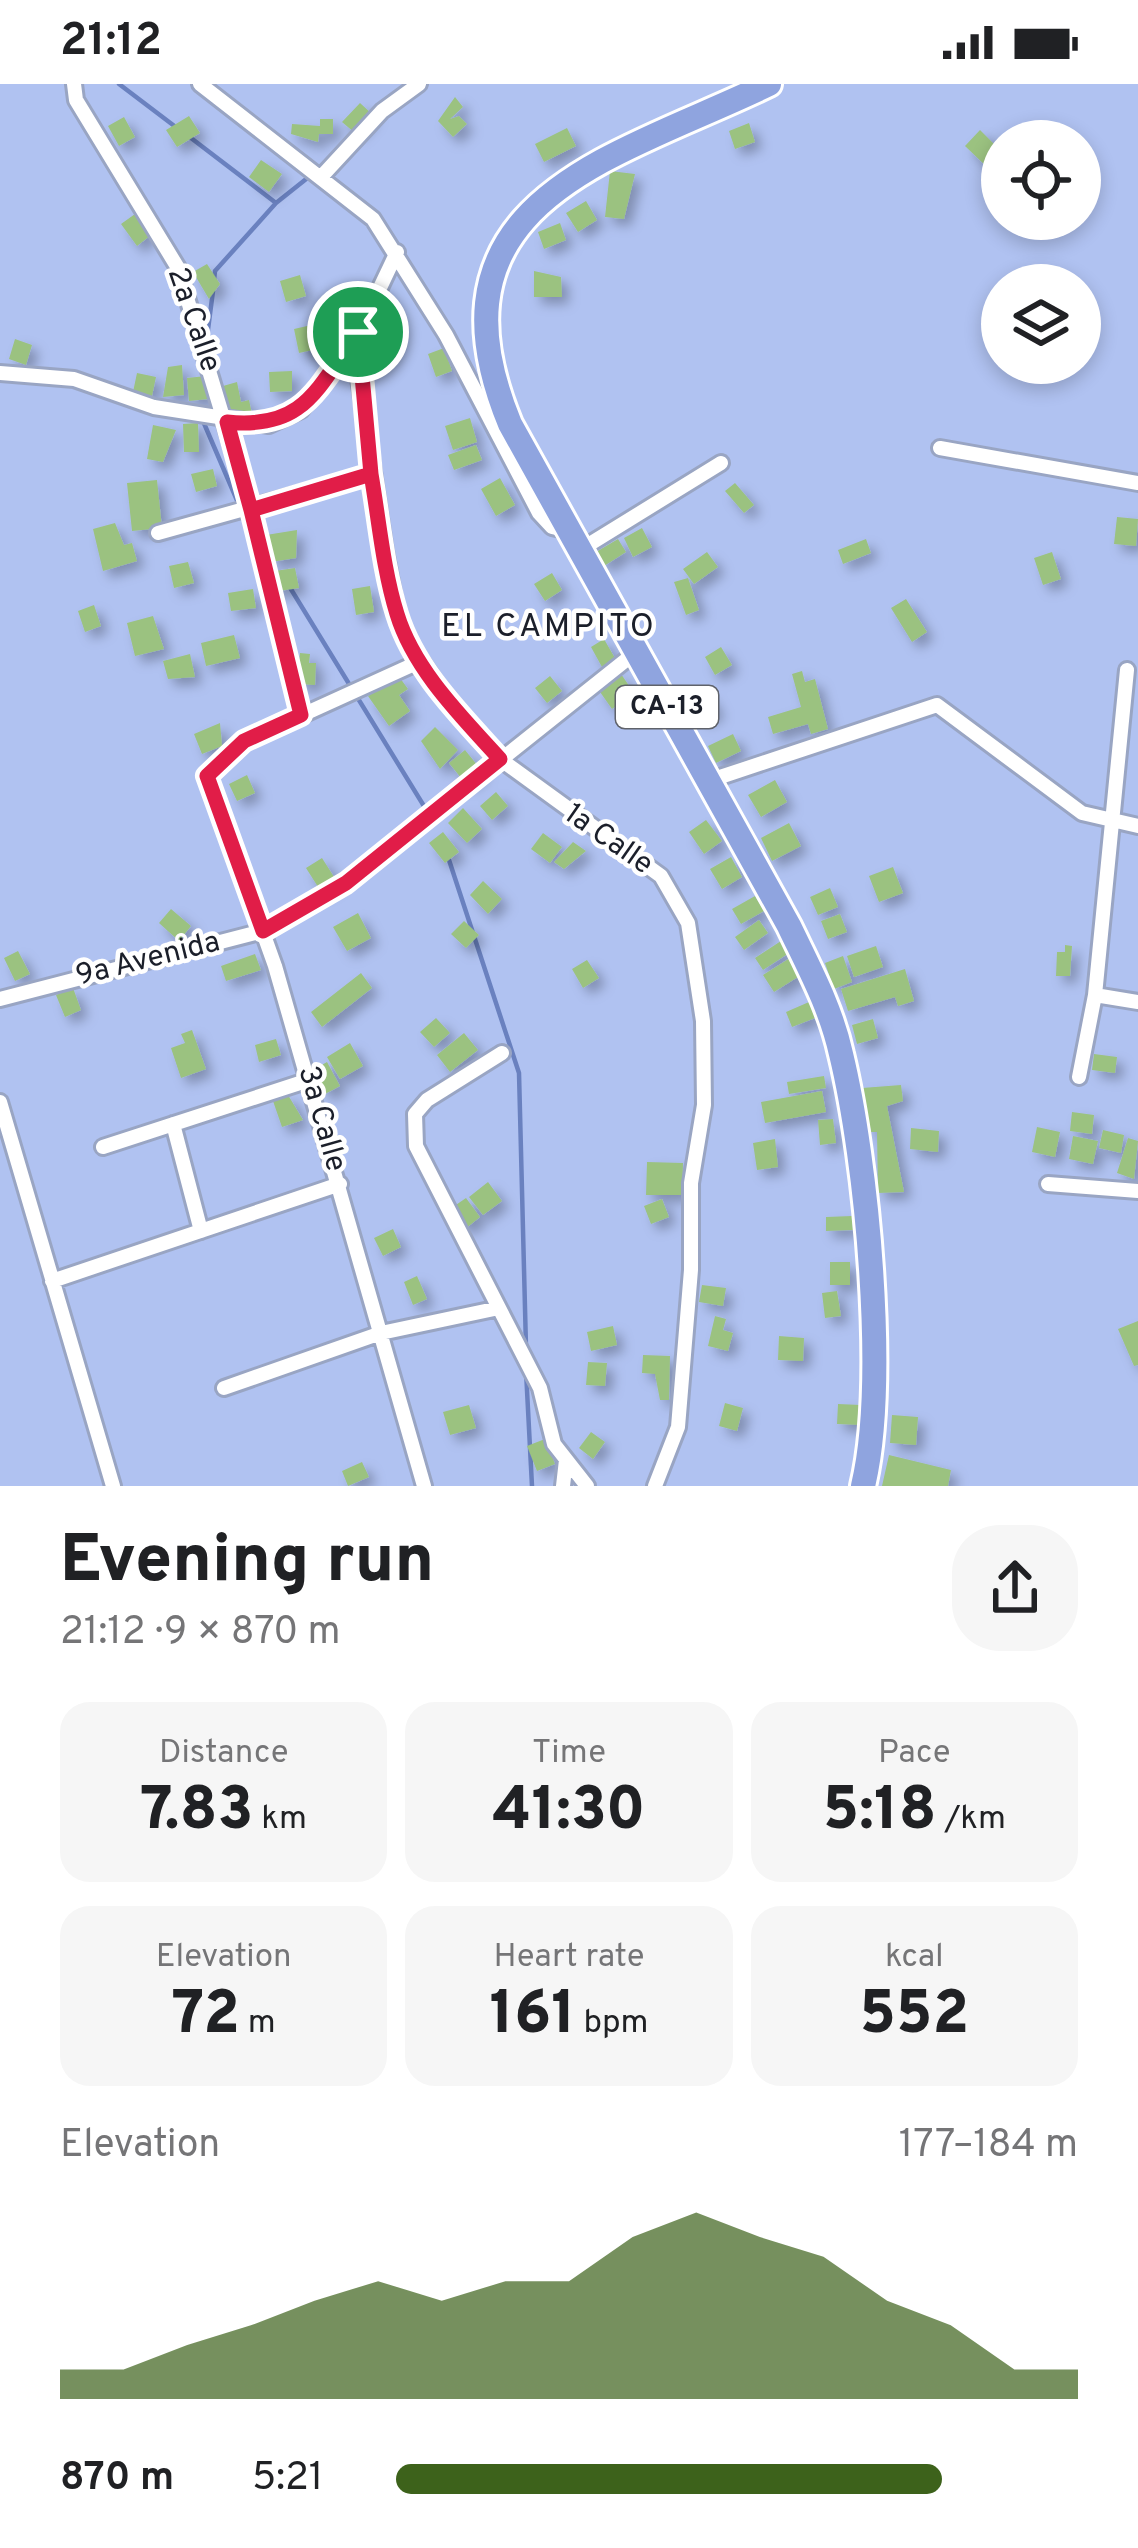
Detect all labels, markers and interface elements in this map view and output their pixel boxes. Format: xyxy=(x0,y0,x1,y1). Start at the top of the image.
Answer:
text: 21:12 xyxy=(60,14,162,71)
map controls xyxy=(981,120,1101,384)
button: locate xyxy=(981,120,1101,240)
street label: 2a Calle xyxy=(158,263,228,377)
button: layers xyxy=(981,264,1101,384)
pin xyxy=(307,281,409,383)
icon: arrive xyxy=(325,299,391,365)
district label: EL CAMPITO xyxy=(441,607,657,649)
road number: CA-13 xyxy=(616,686,718,728)
street label: 1a Calle xyxy=(556,796,660,884)
street label: 9a Avenida xyxy=(72,924,224,996)
street label: 3a Calle xyxy=(288,1062,354,1176)
text: Evening run xyxy=(60,1522,434,1605)
button: share xyxy=(952,1525,1078,1651)
text: 21:12 · 9 × 870 m xyxy=(60,1609,341,1658)
text: Distance xyxy=(159,1733,288,1775)
text: Time xyxy=(532,1733,606,1775)
text: Pace xyxy=(878,1733,951,1775)
text: 7.83 xyxy=(140,1775,254,1851)
text: 41:30 xyxy=(492,1775,646,1851)
text: 5:18 xyxy=(823,1775,937,1851)
text: km xyxy=(254,1799,307,1841)
text: /km xyxy=(937,1799,1006,1841)
text: Elevation xyxy=(156,1937,291,1979)
text: Heart rate xyxy=(493,1937,645,1979)
text: kcal xyxy=(885,1937,944,1979)
text: 72 xyxy=(172,1979,240,2055)
text: 161 xyxy=(490,1979,576,2055)
text: 552 xyxy=(859,1979,969,2055)
text: m xyxy=(240,2003,276,2045)
text: bpm xyxy=(576,2003,648,2045)
text: Elevation xyxy=(60,2122,220,2171)
text: 177–184 m xyxy=(899,2122,1078,2171)
text: 870 m xyxy=(60,2455,174,2504)
text: 5:21 xyxy=(252,2455,323,2504)

